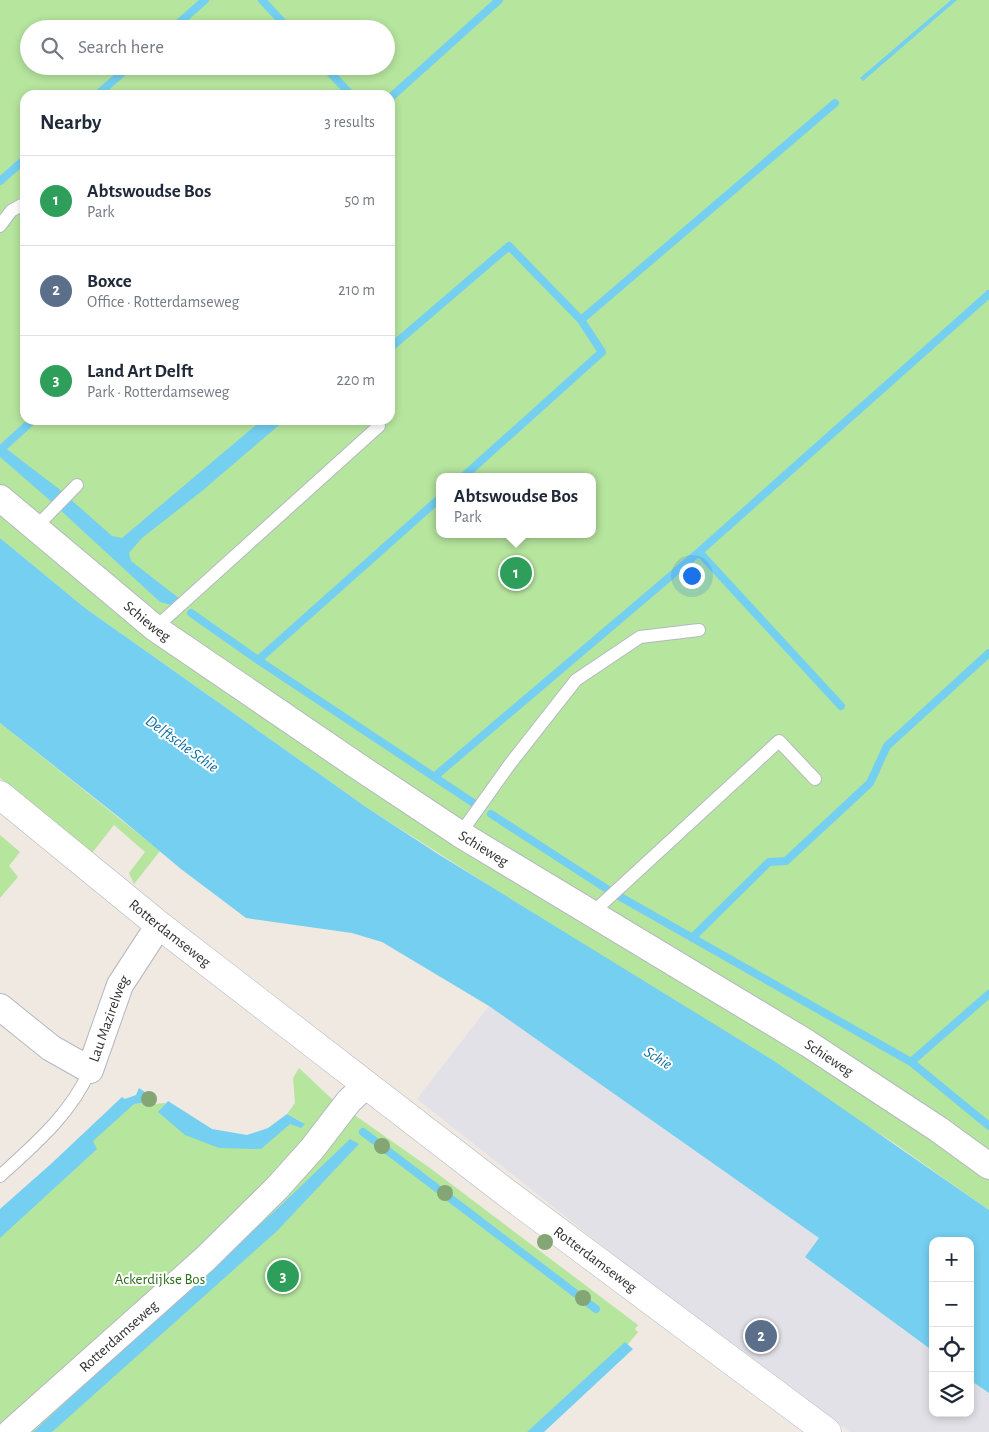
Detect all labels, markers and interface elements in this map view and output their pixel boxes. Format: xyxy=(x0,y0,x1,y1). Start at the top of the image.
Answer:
search box xyxy=(20,20,395,75)
icon: search xyxy=(38,34,66,62)
text: Search here xyxy=(78,38,164,57)
text: Nearby xyxy=(40,112,101,133)
text: 3 results xyxy=(324,114,375,130)
text: Abtswoudse Bos xyxy=(87,182,211,201)
text: 1 xyxy=(53,192,59,208)
text: 50 m xyxy=(344,192,375,208)
text: Park xyxy=(87,204,115,220)
text: Boxce xyxy=(87,272,132,291)
text: 2 xyxy=(52,282,60,298)
text: 210 m xyxy=(338,282,375,298)
text: Office · Rotterdamseweg xyxy=(87,294,239,310)
text: Land Art Delft xyxy=(87,362,193,381)
text: 3 xyxy=(53,372,59,388)
text: 220 m xyxy=(337,372,375,388)
text: Park · Rotterdamseweg xyxy=(87,384,229,400)
popup xyxy=(436,473,596,538)
text: Abtswoudse Bos xyxy=(454,487,578,506)
text: Park xyxy=(454,509,481,525)
pin: 1 xyxy=(500,554,532,592)
your location xyxy=(679,563,705,589)
street label: Schieweg xyxy=(121,598,174,644)
water label: Delftsche Schie xyxy=(143,712,221,776)
street label: Schieweg xyxy=(456,828,512,869)
street label: Rotterdamseweg xyxy=(126,896,214,970)
street label: Lau Mazirelweg xyxy=(86,972,132,1064)
street label: Schieweg xyxy=(802,1036,857,1079)
water label: Schie xyxy=(641,1043,675,1073)
street label: Rotterdamseweg xyxy=(551,1223,640,1295)
map controls xyxy=(929,1237,974,1417)
button: + xyxy=(929,1237,974,1282)
pin: 3 xyxy=(267,1257,299,1295)
park label: Ackerdijkse Bos xyxy=(115,1272,205,1287)
button: − xyxy=(929,1282,974,1327)
street label: Rotterdamseweg xyxy=(76,1297,161,1375)
pin: 2 xyxy=(745,1317,777,1355)
button: locate xyxy=(929,1327,974,1372)
button: layers xyxy=(929,1372,974,1417)

